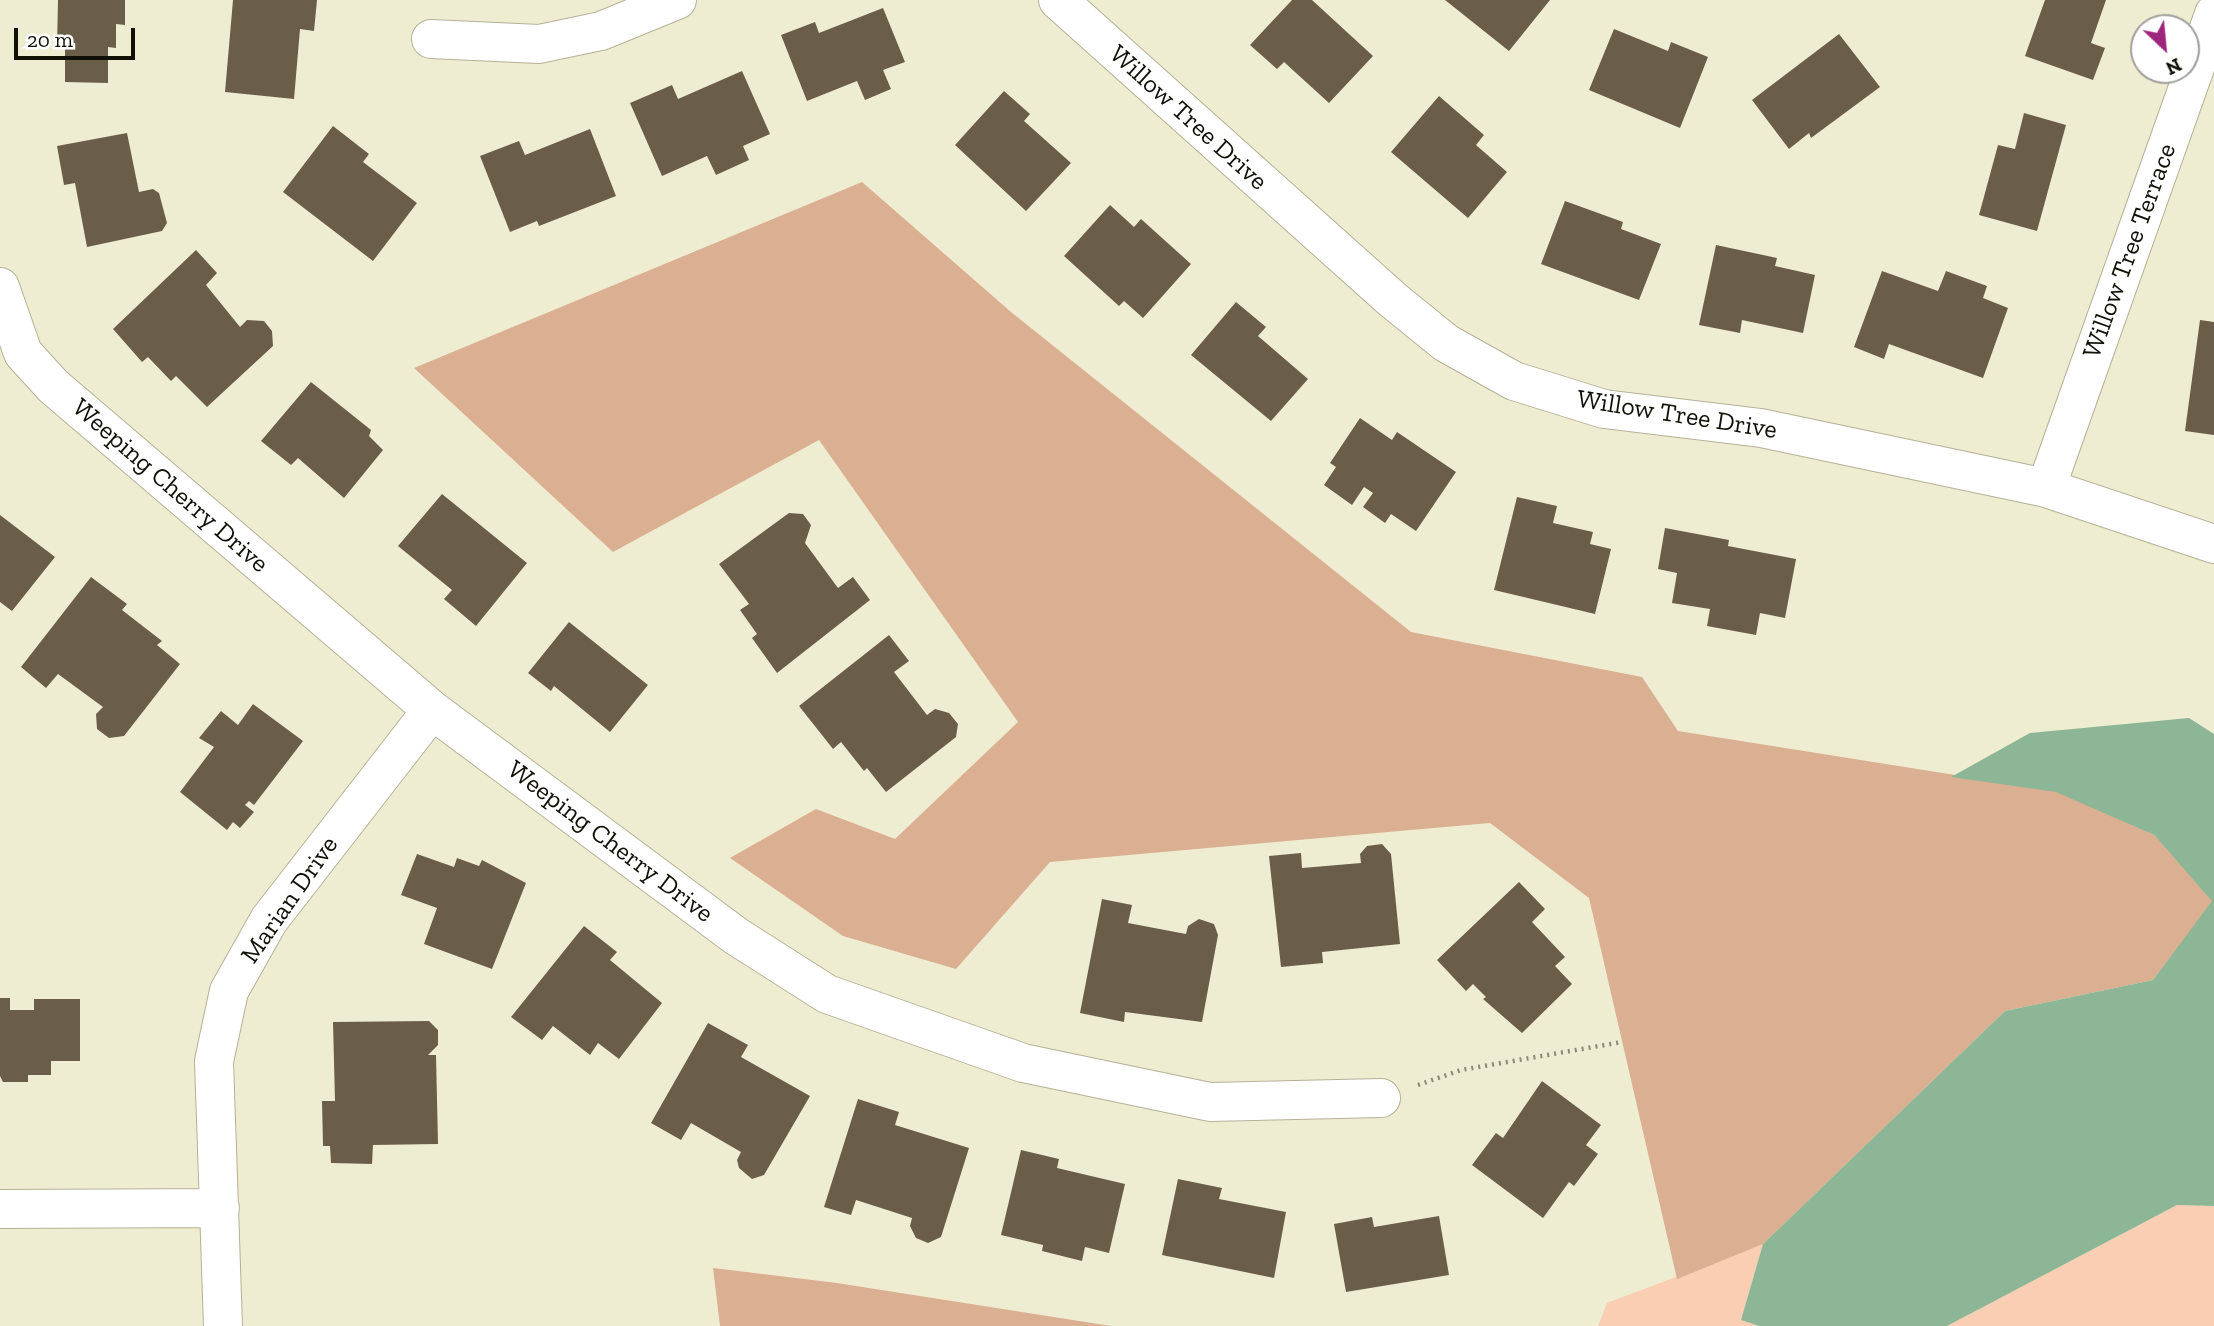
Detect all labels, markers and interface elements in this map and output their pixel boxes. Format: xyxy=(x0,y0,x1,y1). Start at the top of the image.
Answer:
scale bar xyxy=(18,14,138,58)
north arrow xyxy=(2130,14,2200,84)
text: 20 m xyxy=(27,27,73,52)
street label: Willow Tree Drive xyxy=(1102,39,1274,197)
text: N xyxy=(2162,53,2185,80)
street label: Willow Tree Terrace xyxy=(2077,139,2183,363)
street label: Willow Tree Drive xyxy=(1575,384,1779,446)
street label: Weeping Cherry Drive xyxy=(65,392,275,580)
street label: Weeping Cherry Drive xyxy=(501,754,719,930)
street label: Marian Drive xyxy=(235,830,345,970)

